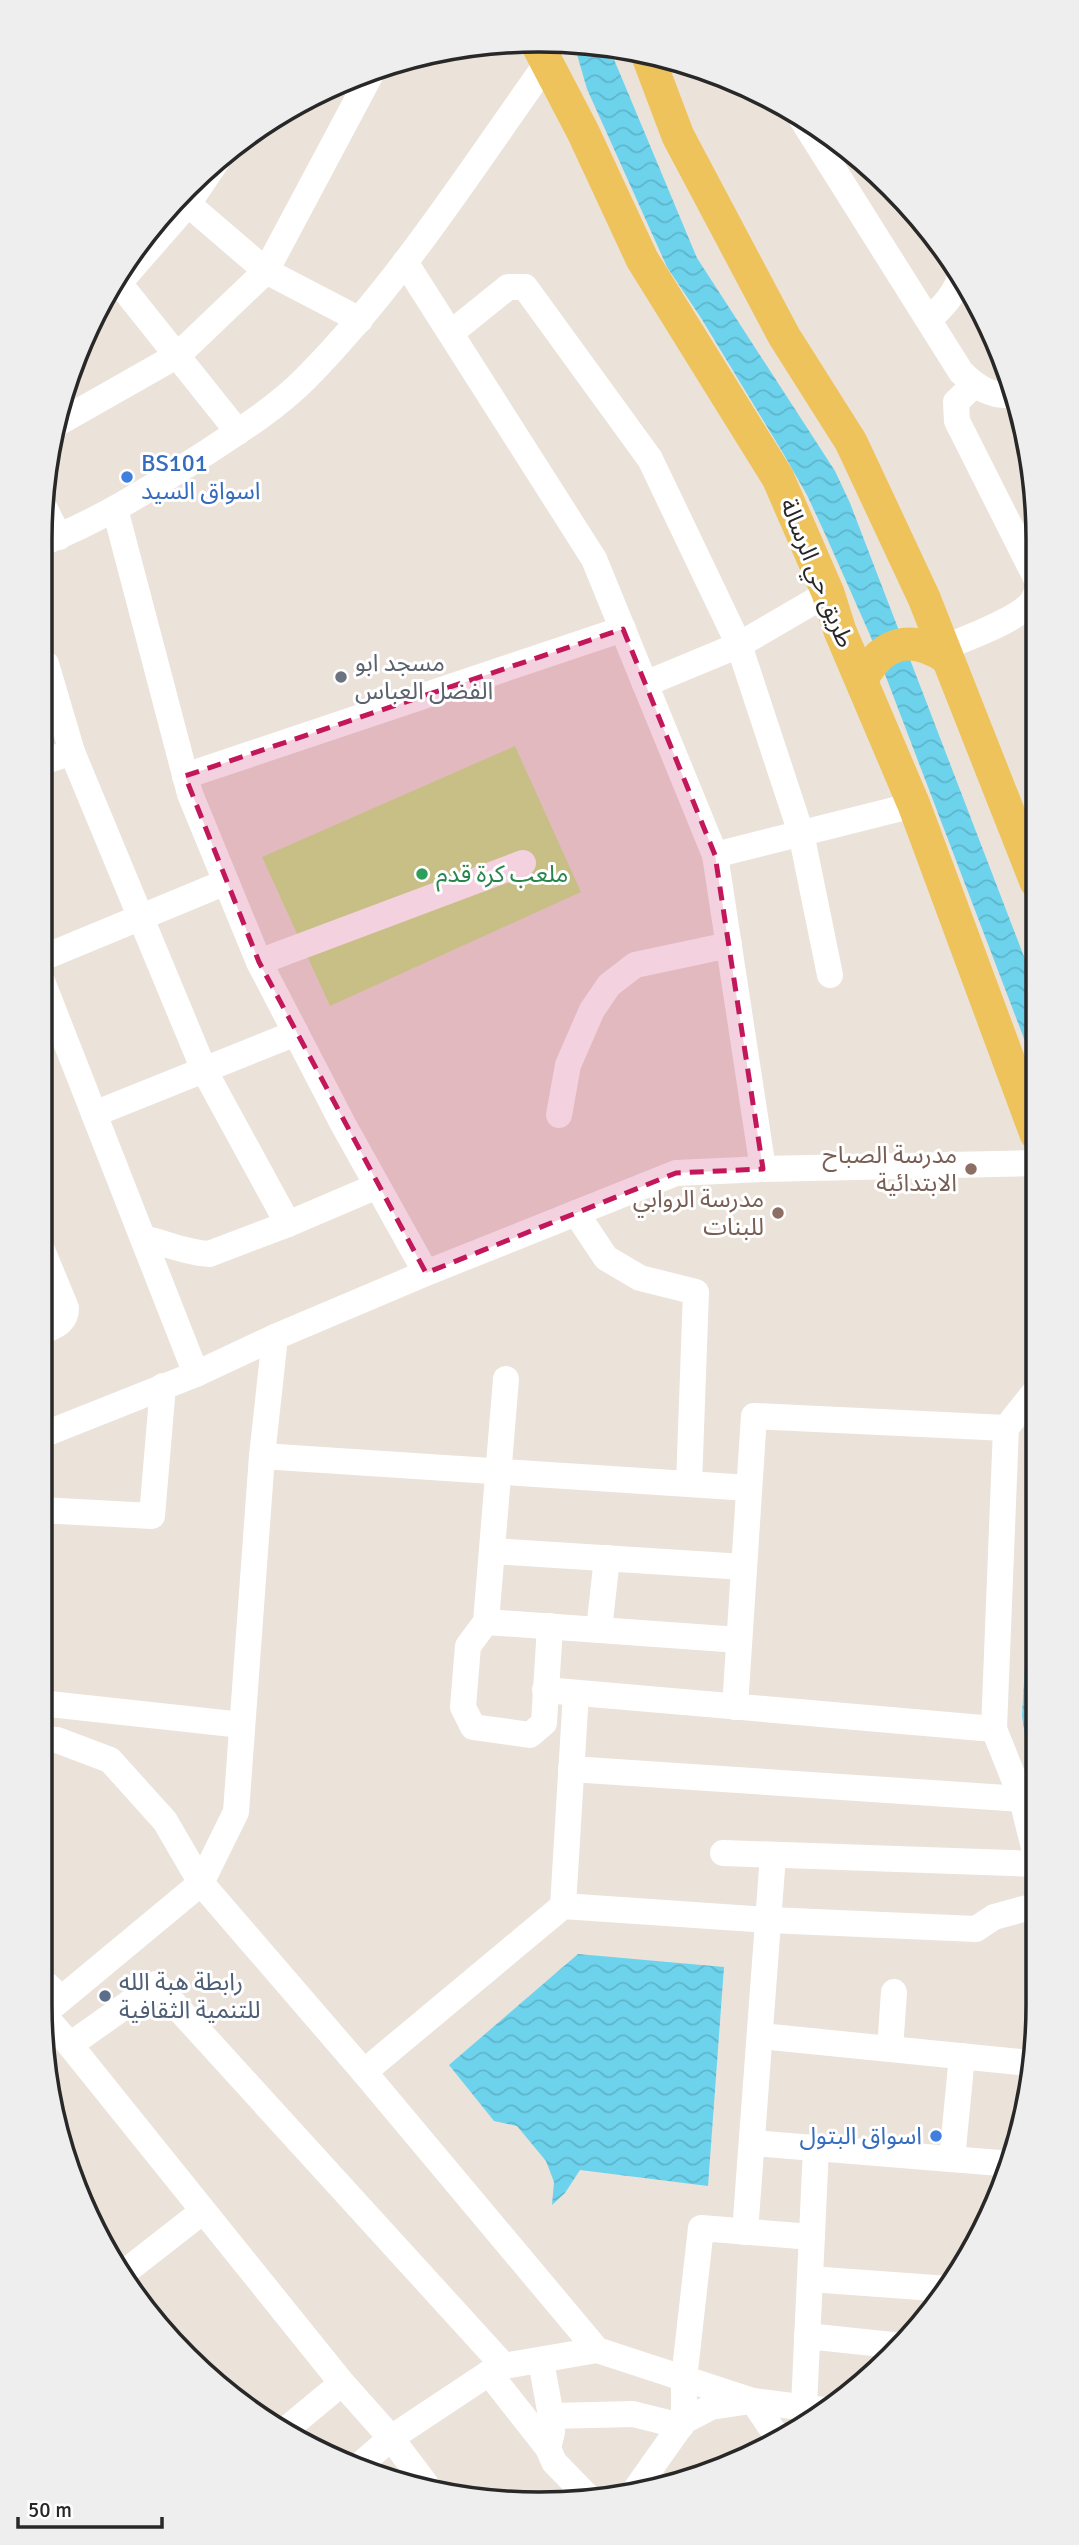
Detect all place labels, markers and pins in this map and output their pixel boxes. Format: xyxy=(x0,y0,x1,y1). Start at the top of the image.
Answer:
place label: BS101 اسواق السيد xyxy=(141,448,261,506)
marker: BS101 اسواق السيد xyxy=(119,469,135,485)
place label: مسجد ابو الفضل العباس xyxy=(355,648,493,706)
marker: مسجد ابو الفضل العباس xyxy=(333,669,349,685)
place label: ملعب كرة قدم xyxy=(436,859,568,892)
marker: ملعب كرة قدم xyxy=(414,866,430,882)
place label: مدرسة الصباح الابتدائية xyxy=(823,1140,957,1198)
marker: مدرسة الصباح الابتدائية xyxy=(963,1161,979,1177)
place label: مدرسة الروابي للبنات xyxy=(633,1184,764,1242)
marker: مدرسة الروابي للبنات xyxy=(770,1205,786,1221)
place label: رابطة هبة الله للتنمية الثقافية xyxy=(119,1967,261,2025)
marker: رابطة هبة الله للتنمية الثقافية xyxy=(97,1988,113,2004)
place label: اسواق البتول xyxy=(799,2121,922,2151)
marker: اسواق البتول xyxy=(928,2128,944,2144)

